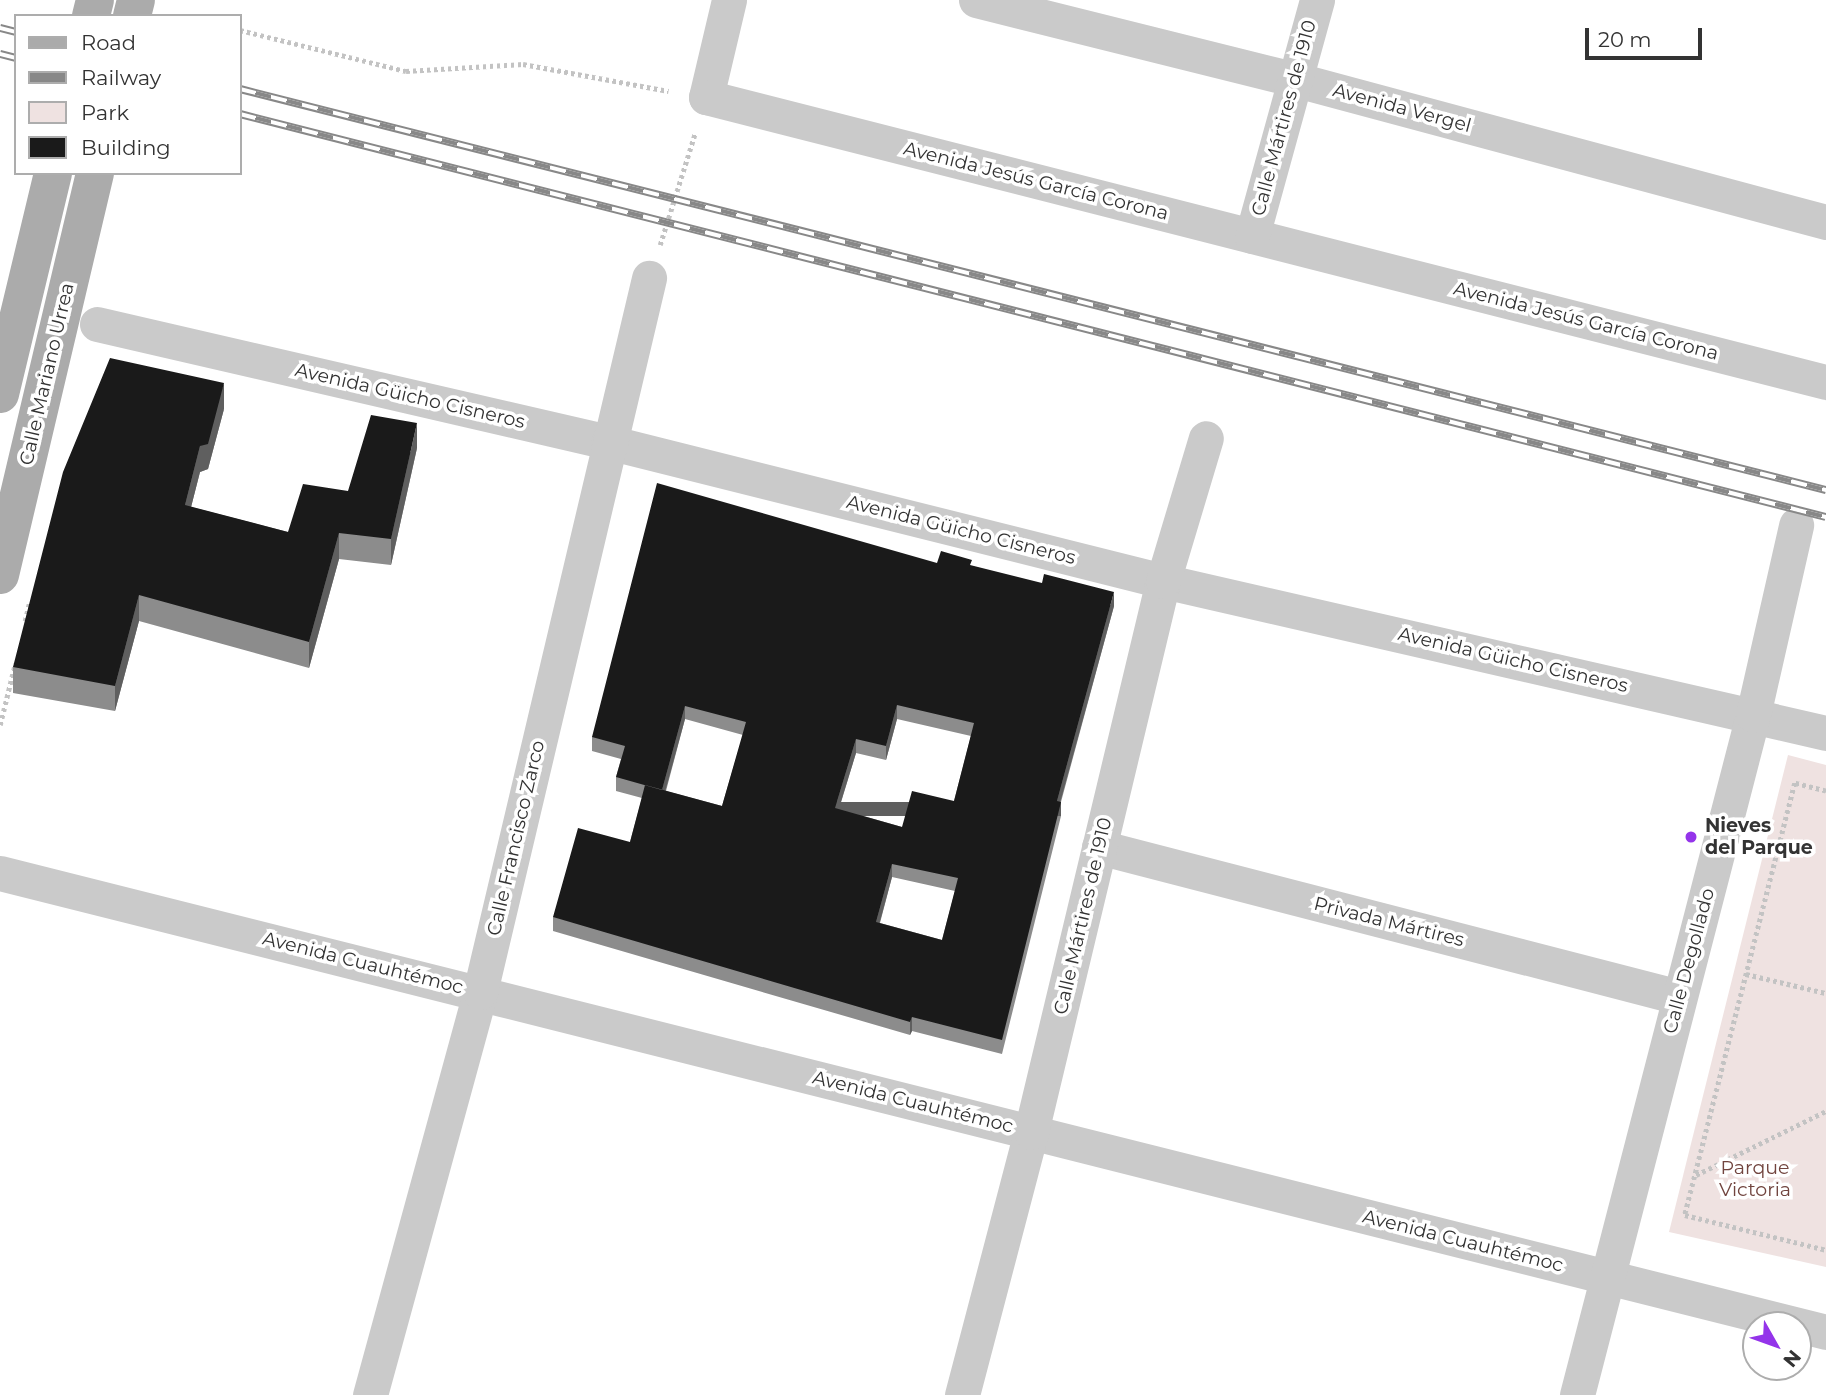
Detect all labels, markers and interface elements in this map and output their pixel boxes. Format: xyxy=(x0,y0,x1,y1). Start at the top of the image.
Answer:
legend xyxy=(14,14,242,175)
scale bar xyxy=(1588,14,1705,58)
street label: Calle Mártires de 1910 xyxy=(1247,18,1321,218)
text: 20 m xyxy=(1598,27,1652,52)
text: Road xyxy=(81,30,136,55)
text: Railway xyxy=(81,65,161,90)
street label: Avenida Vergel xyxy=(1330,79,1474,137)
text: Park xyxy=(81,100,129,125)
text: Building xyxy=(81,135,171,160)
street label: Avenida Jesús García Corona xyxy=(901,137,1171,225)
street label: Avenida Jesús García Corona xyxy=(1451,277,1721,365)
street label: Calle Mariano Urrea xyxy=(15,281,79,467)
street label: Avenida Güicho Cisneros xyxy=(293,358,527,434)
street label: Avenida Güicho Cisneros xyxy=(844,490,1078,570)
street label: Avenida Güicho Cisneros xyxy=(1396,622,1630,698)
street label: Calle Francisco Zarco xyxy=(482,738,550,938)
street label: Calle Mártires de 1910 xyxy=(1049,815,1117,1017)
place label: Nieves del Parque xyxy=(1705,815,1813,859)
marker: Nieves del Parque xyxy=(1683,829,1699,845)
street label: Calle Degollado xyxy=(1659,886,1719,1036)
street label: Privada Mártires xyxy=(1311,892,1467,952)
street label: Avenida Cuauhtémoc xyxy=(260,927,466,999)
street label: Avenida Cuauhtémoc xyxy=(810,1066,1016,1138)
park label: Parque Victoria xyxy=(1719,1157,1791,1201)
street label: Avenida Cuauhtémoc xyxy=(1360,1205,1566,1277)
north arrow xyxy=(1742,1311,1812,1381)
text: N xyxy=(1778,1345,1806,1372)

